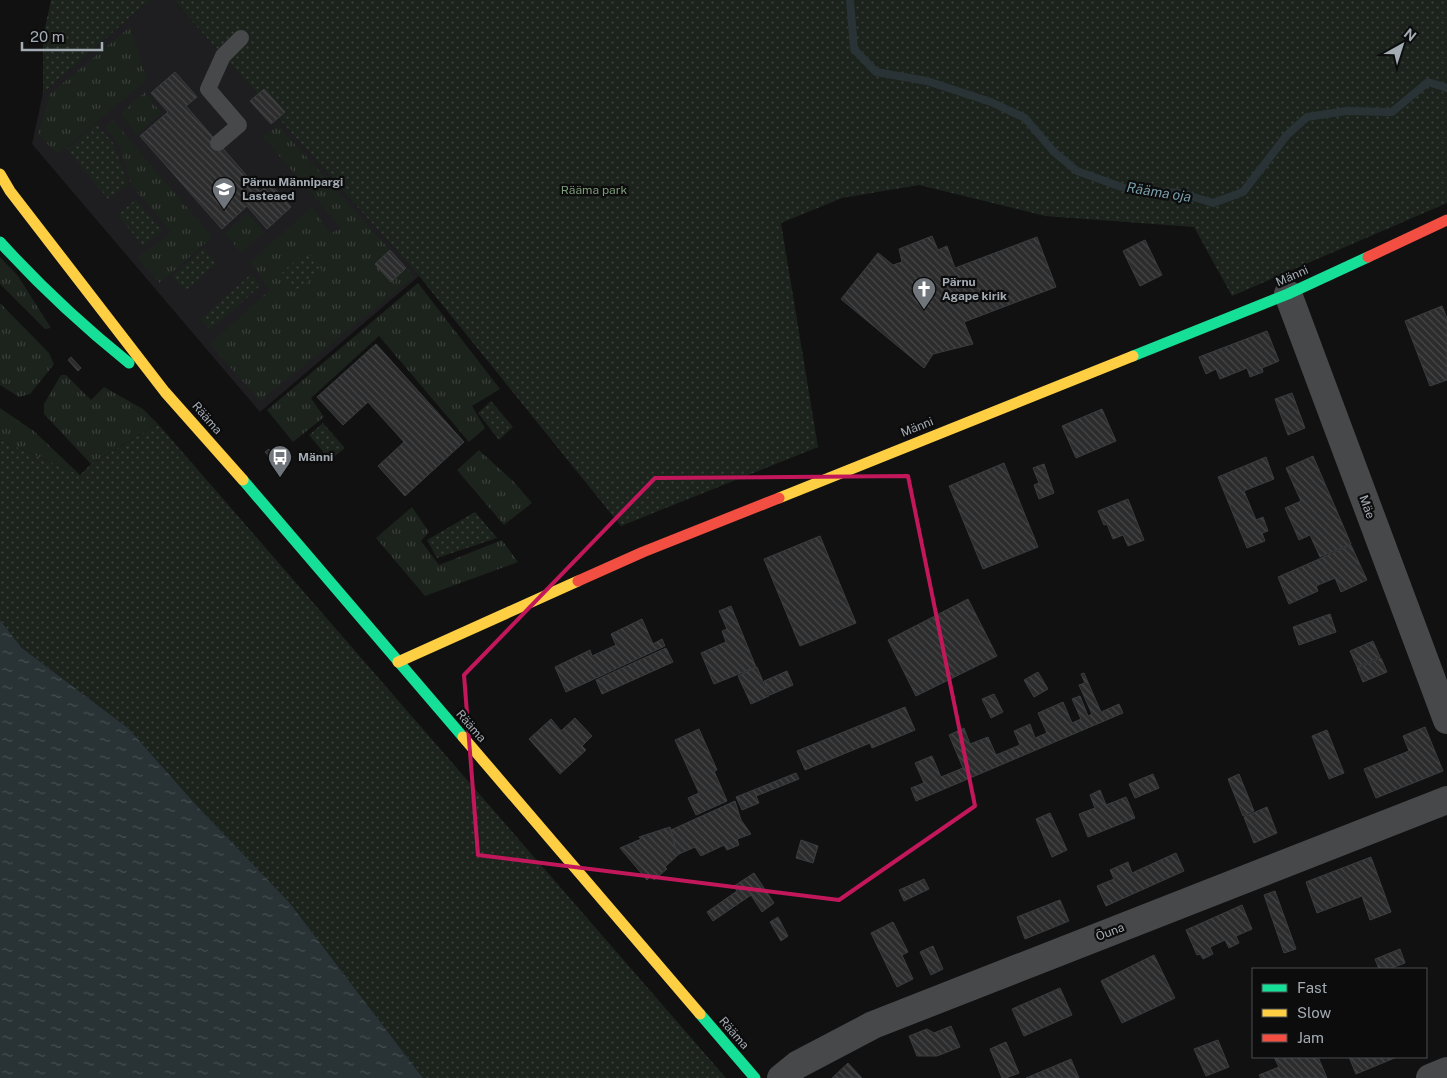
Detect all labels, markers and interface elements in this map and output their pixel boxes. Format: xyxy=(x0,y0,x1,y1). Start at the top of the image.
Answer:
scale bar xyxy=(22,20,102,52)
north arrow xyxy=(1377,20,1427,70)
text: N xyxy=(1401,25,1419,45)
text: 20 m xyxy=(30,28,65,45)
place label: Pärnu Männipargi Lasteaed xyxy=(242,175,343,203)
school or university icon: Pärnu Männipargi Lasteaed xyxy=(211,176,237,210)
water label: Rääma oja xyxy=(1126,179,1192,205)
park label: Rääma park xyxy=(561,183,627,197)
street label: Männi xyxy=(1274,263,1310,289)
place label: Pärnu Agape kirik xyxy=(942,275,1007,303)
church icon: Pärnu Agape kirik xyxy=(911,276,937,310)
street label: Rääma xyxy=(189,399,225,437)
street label: Männi xyxy=(899,414,935,440)
bus stop icon: Männi xyxy=(267,444,293,478)
place label: Männi xyxy=(298,450,333,464)
street label: Mäe xyxy=(1356,493,1378,521)
street label: Rääma xyxy=(453,707,489,745)
street label: Õuna xyxy=(1094,920,1126,944)
legend xyxy=(1252,968,1427,1058)
text: Fast xyxy=(1297,979,1327,996)
text: Slow xyxy=(1297,1004,1332,1021)
street label: Rääma xyxy=(716,1014,752,1052)
text: Jam xyxy=(1297,1029,1324,1046)

